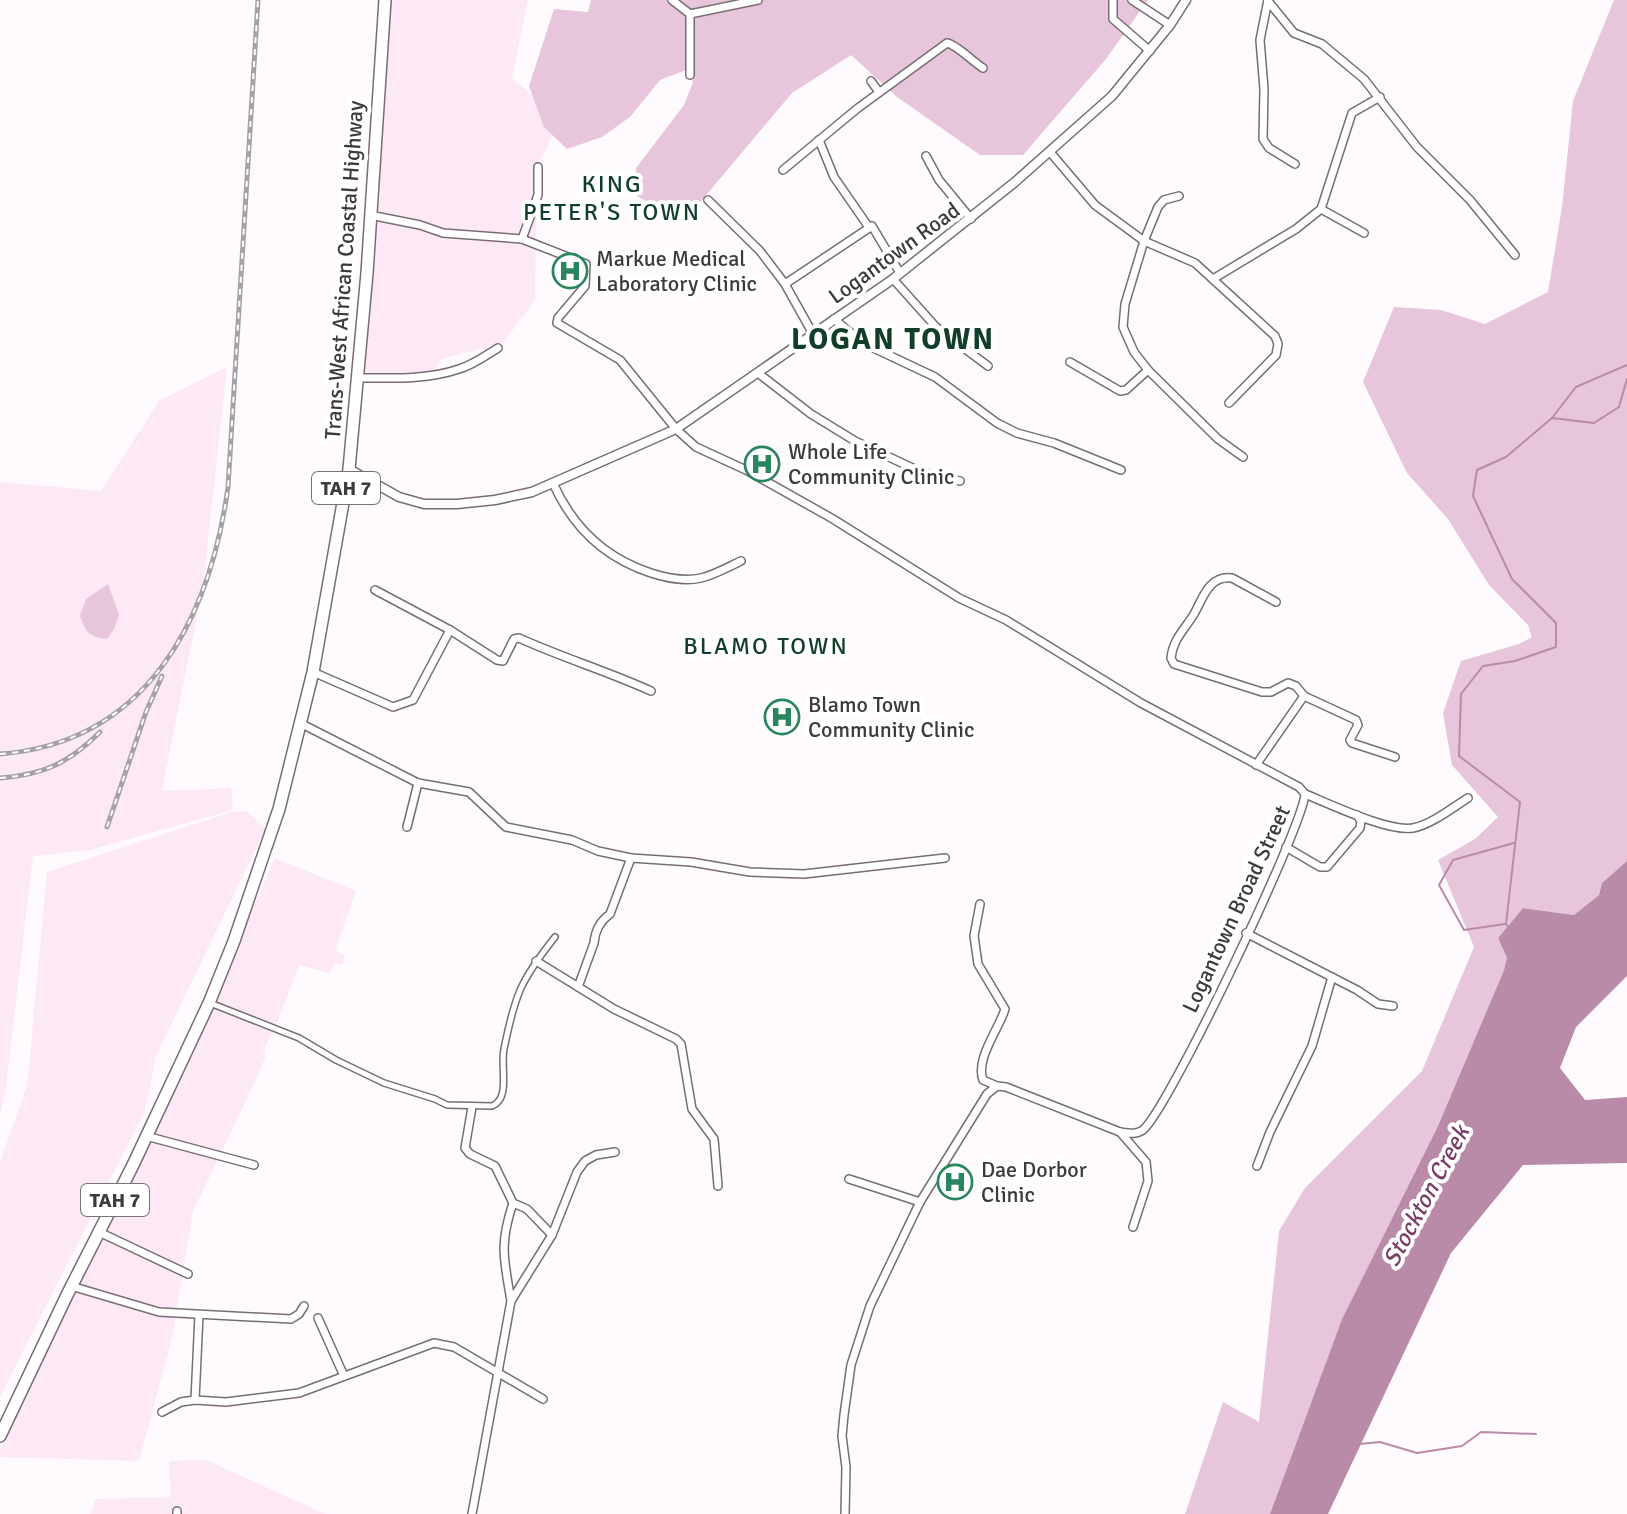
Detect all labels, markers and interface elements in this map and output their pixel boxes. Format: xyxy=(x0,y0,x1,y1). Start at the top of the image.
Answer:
street label: Trans-West African Coastal Highway xyxy=(319,99,369,440)
district label: KING PETER'S TOWN xyxy=(523,169,701,227)
street label: Logantown Road xyxy=(823,196,965,310)
place label: Markue Medical Laboratory Clinic xyxy=(596,245,757,297)
hospital icon: Markue Medical Laboratory Clinic xyxy=(551,252,589,290)
district label: LOGAN TOWN xyxy=(791,321,995,358)
place label: Whole Life Community Clinic xyxy=(788,438,954,490)
hospital icon: Whole Life Community Clinic xyxy=(743,445,781,483)
road number: TAH 7 xyxy=(312,472,380,504)
district label: BLAMO TOWN xyxy=(683,631,849,661)
place label: Blamo Town Community Clinic xyxy=(808,691,974,743)
hospital icon: Blamo Town Community Clinic xyxy=(763,698,801,736)
street label: Logantown Broad Street xyxy=(1176,801,1296,1017)
water label: Stockton Creek xyxy=(1376,1119,1477,1272)
place label: Dae Dorbor Clinic xyxy=(981,1156,1087,1208)
hospital icon: Dae Dorbor Clinic xyxy=(936,1163,974,1201)
road number: TAH 7 xyxy=(81,1184,149,1216)

